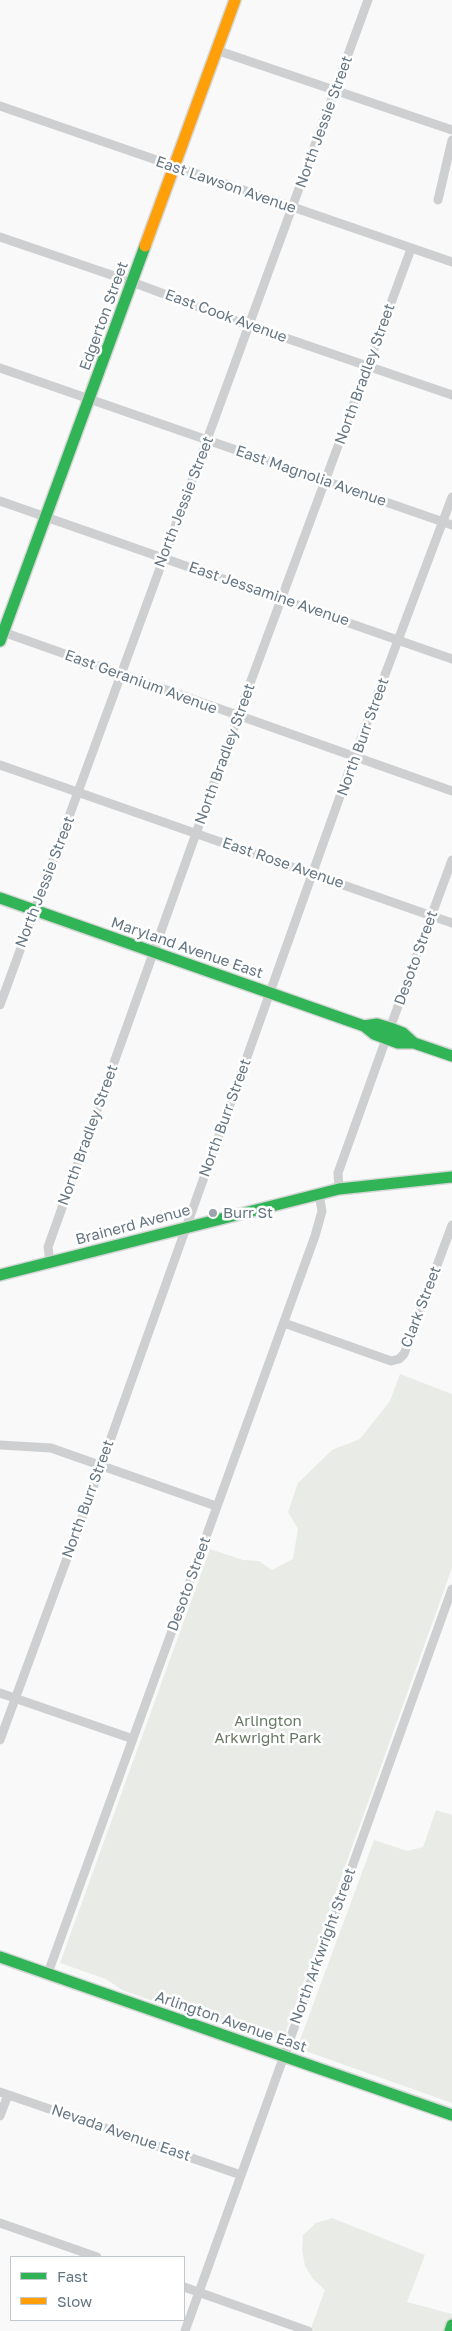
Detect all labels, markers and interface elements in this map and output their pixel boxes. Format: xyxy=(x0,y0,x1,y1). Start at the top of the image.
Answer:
street label: North Jessie Street xyxy=(292,53,356,191)
street label: East Lawson Avenue xyxy=(153,153,299,217)
street label: Edgerton Street xyxy=(76,259,132,373)
street label: East Cook Avenue xyxy=(163,286,289,346)
street label: North Bradley Street xyxy=(331,301,399,447)
street label: North Jessie Street xyxy=(151,434,217,570)
street label: East Magnolia Avenue xyxy=(233,442,389,510)
street label: East Jessamine Avenue xyxy=(186,558,352,630)
street label: East Geranium Avenue xyxy=(62,646,220,718)
street label: North Burr Street xyxy=(333,675,393,799)
street label: North Bradley Street xyxy=(191,681,259,827)
street label: North Jessie Street xyxy=(12,814,78,950)
street label: East Rose Avenue xyxy=(220,834,346,892)
street label: Desoto Street xyxy=(391,908,441,1008)
street label: Maryland Avenue East xyxy=(109,913,265,983)
street label: North Burr Street xyxy=(195,1056,255,1180)
street label: North Bradley Street xyxy=(54,1062,122,1208)
street label: Brainerd Avenue xyxy=(74,1201,192,1249)
place label: Burr St xyxy=(223,1204,273,1222)
marker: Burr St xyxy=(207,1207,219,1219)
street label: Clark Street xyxy=(397,1264,445,1350)
street label: North Burr Street xyxy=(58,1437,118,1561)
street label: Desoto Street xyxy=(164,1534,214,1634)
park label: Arlington Arkwright Park xyxy=(214,1712,322,1747)
street label: North Arkwright Street xyxy=(286,1866,360,2026)
street label: Arlington Avenue East xyxy=(153,1988,309,2056)
street label: Nevada Avenue East xyxy=(49,2101,193,2165)
legend xyxy=(10,2256,185,2321)
text: Fast xyxy=(57,2267,88,2285)
text: Slow xyxy=(57,2292,92,2310)

